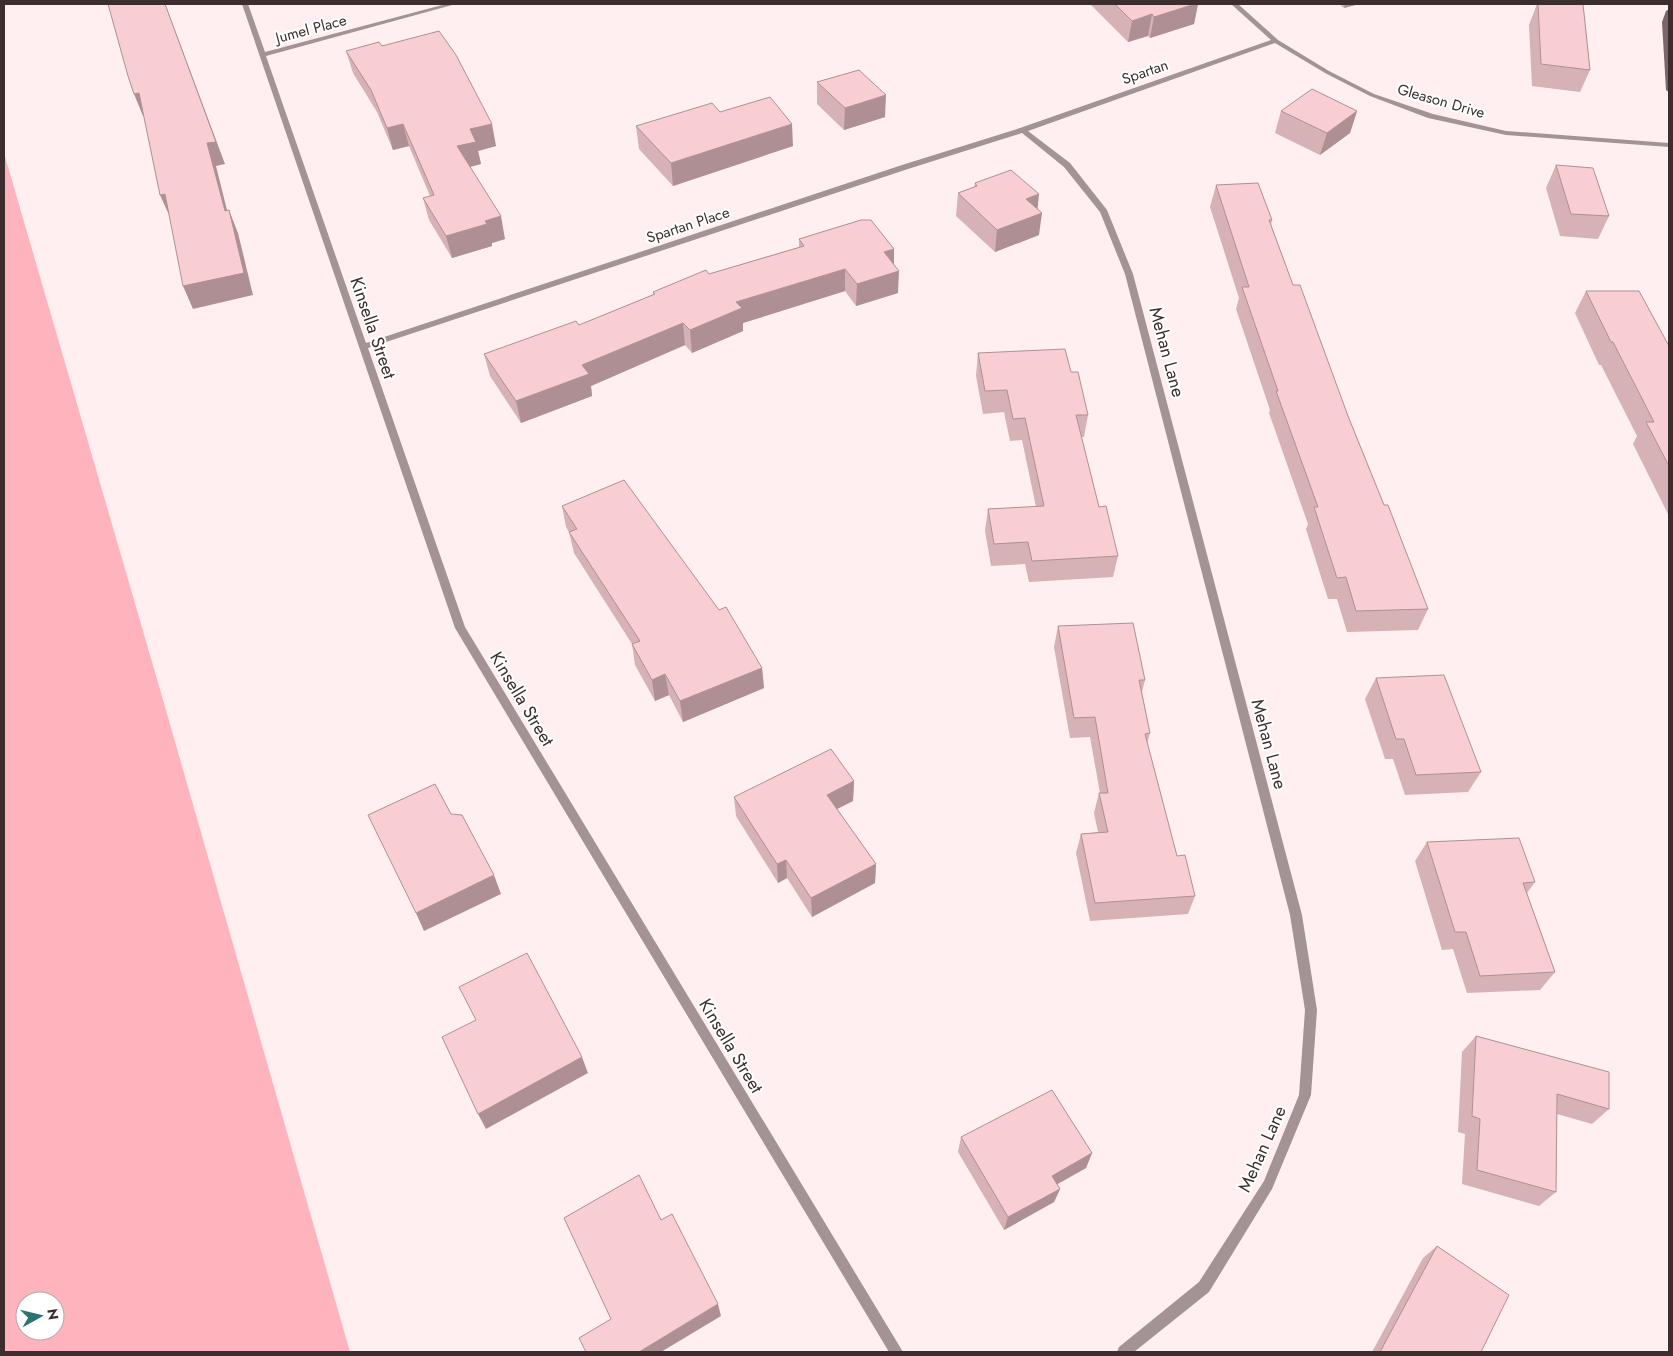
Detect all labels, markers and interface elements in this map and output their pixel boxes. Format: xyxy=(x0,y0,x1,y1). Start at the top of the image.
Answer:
street label: Jumel Place xyxy=(271,9,349,50)
street label: Spartan xyxy=(1119,54,1171,90)
street label: Gleason Drive xyxy=(1395,78,1488,124)
street label: Spartan Place xyxy=(644,201,733,249)
street label: Kinsella Street xyxy=(343,274,403,383)
street label: Mehan Lane xyxy=(1142,304,1192,400)
street label: Kinsella Street xyxy=(484,647,561,752)
street label: Mehan Lane xyxy=(1244,696,1294,792)
street label: Kinsella Street xyxy=(693,994,770,1099)
street label: Mehan Lane xyxy=(1231,1102,1293,1196)
north arrow xyxy=(15,1291,65,1341)
text: N xyxy=(42,1307,64,1321)

